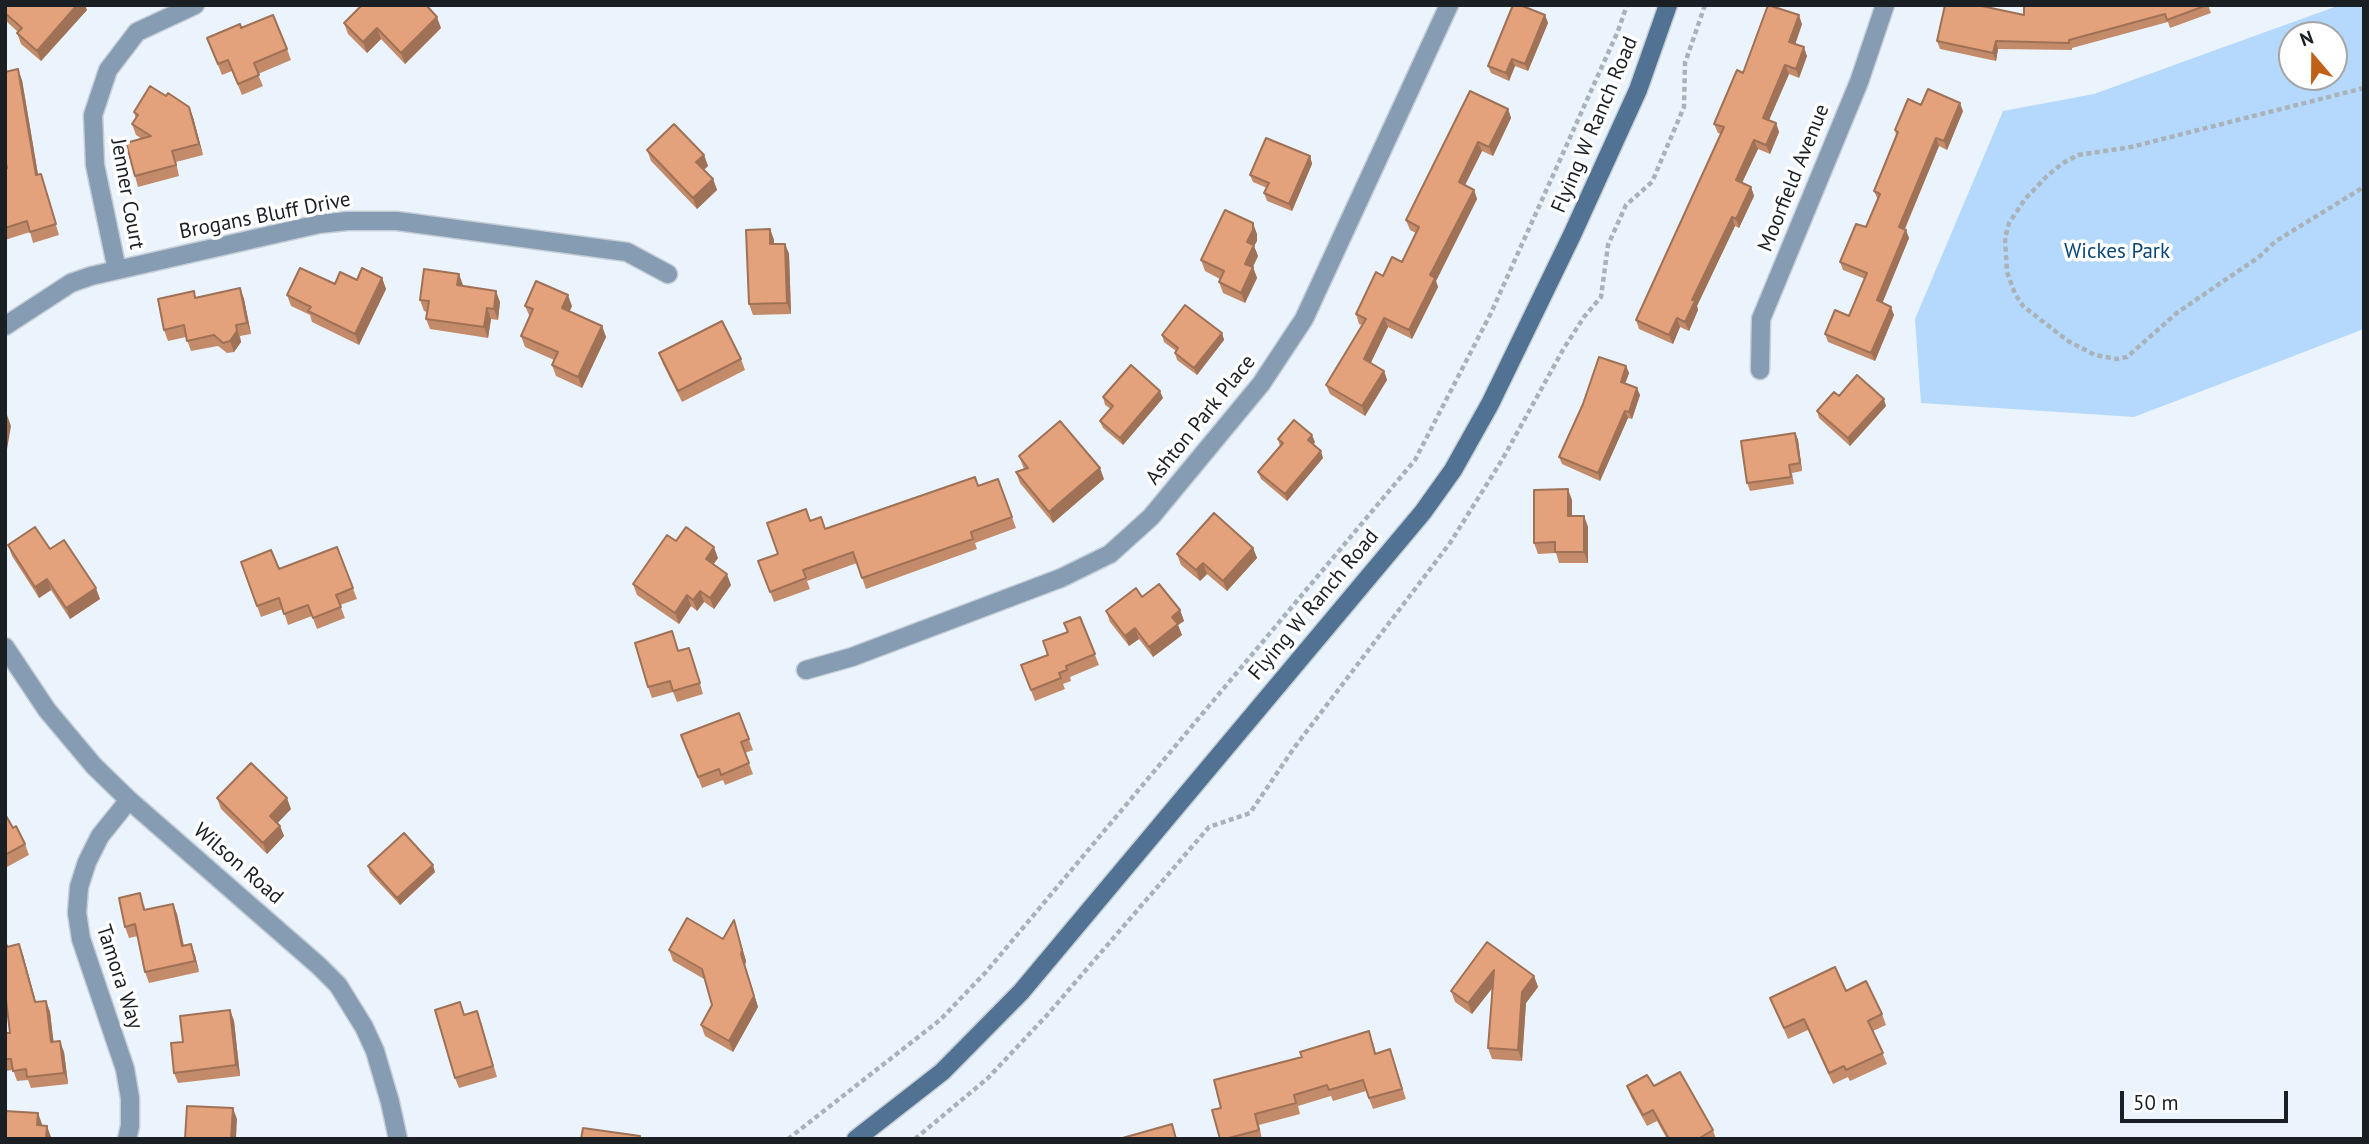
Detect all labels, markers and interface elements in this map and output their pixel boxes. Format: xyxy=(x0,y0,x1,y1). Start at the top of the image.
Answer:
north arrow xyxy=(2278,21,2348,91)
text: N xyxy=(2297,25,2316,52)
street label: Flying W Ranch Road xyxy=(1546,33,1644,217)
street label: Moorfield Avenue xyxy=(1753,101,1835,255)
street label: Jenner Court xyxy=(105,137,149,251)
street label: Brogans Bluff Drive xyxy=(177,187,353,245)
park label: Wickes Park xyxy=(2064,239,2170,265)
street label: Ashton Park Place xyxy=(1141,350,1261,490)
street label: Flying W Ranch Road xyxy=(1244,525,1384,685)
street label: Wilson Road xyxy=(188,818,288,910)
street label: Tamora Way xyxy=(90,922,148,1032)
scale bar xyxy=(2124,1078,2292,1122)
text: 50 m xyxy=(2133,1089,2179,1116)

